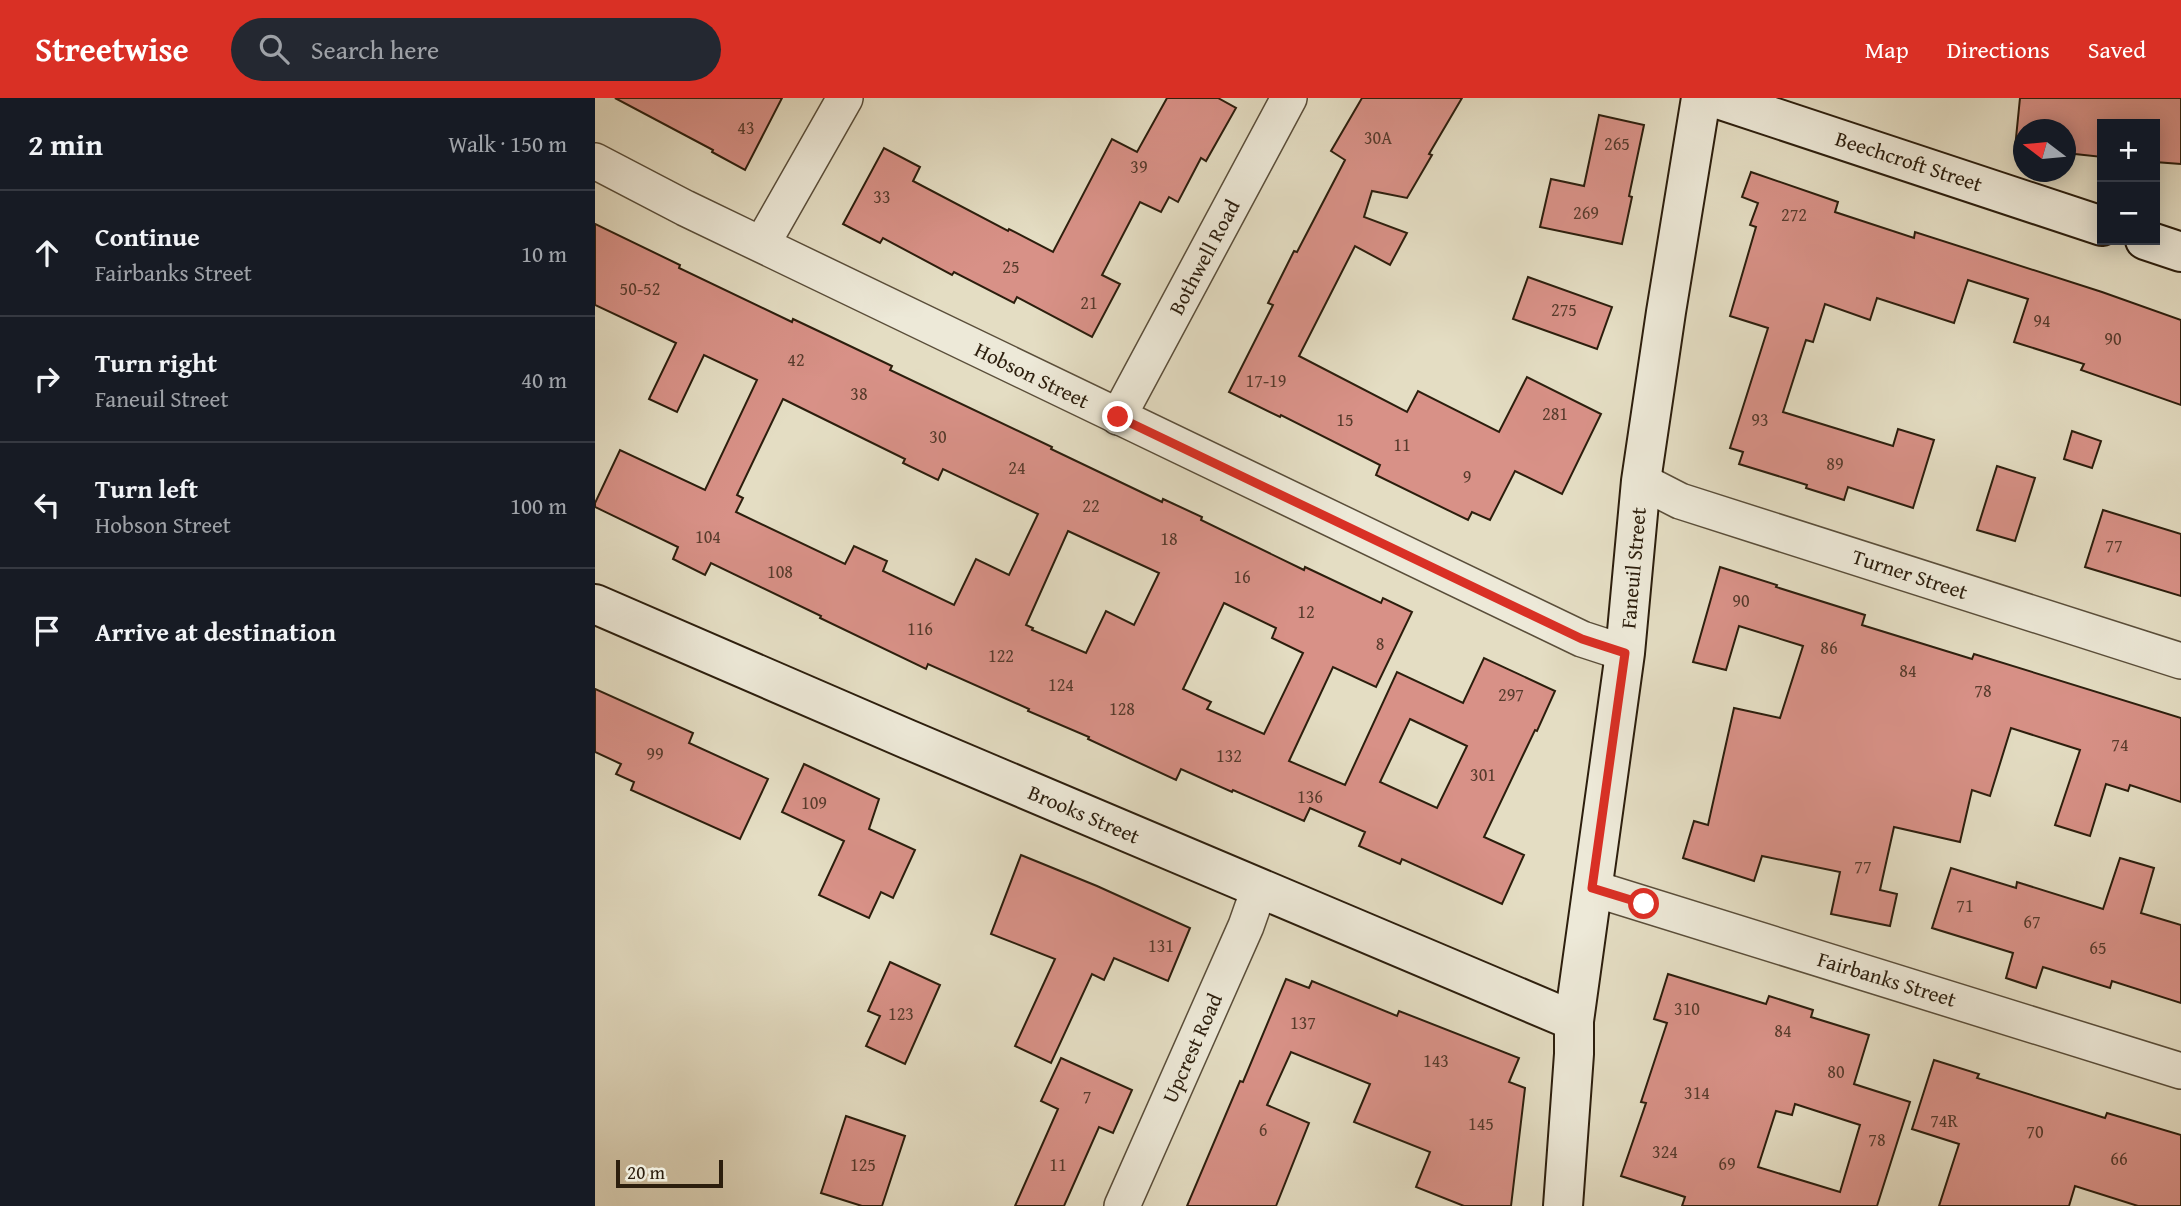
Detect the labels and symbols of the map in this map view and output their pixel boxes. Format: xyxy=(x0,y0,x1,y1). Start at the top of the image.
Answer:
house number: 43 xyxy=(737,114,755,141)
north arrow xyxy=(2013,119,2076,182)
street label: Beechcroft Street xyxy=(1832,123,1987,200)
house number: 30A xyxy=(1364,124,1392,151)
house number: 265 xyxy=(1604,130,1630,157)
house number: 39 xyxy=(1130,153,1148,180)
house number: 33 xyxy=(873,183,891,210)
street label: Bothwell Road xyxy=(1161,193,1248,320)
house number: 269 xyxy=(1573,199,1599,226)
house number: 272 xyxy=(1781,201,1807,228)
house number: 25 xyxy=(1002,253,1020,280)
house number: 50-52 xyxy=(620,275,660,302)
house number: 21 xyxy=(1080,289,1098,316)
house number: 275 xyxy=(1551,296,1577,323)
house number: 94 xyxy=(2033,307,2051,334)
house number: 90 xyxy=(2104,325,2122,352)
street label: Hobson Street xyxy=(969,334,1095,416)
house number: 42 xyxy=(787,346,805,373)
house number: 17-19 xyxy=(1246,367,1286,394)
house number: 38 xyxy=(850,380,868,407)
house number: 281 xyxy=(1542,400,1568,427)
route end xyxy=(1102,401,1133,432)
house number: 15 xyxy=(1336,406,1354,433)
house number: 93 xyxy=(1751,406,1769,433)
house number: 30 xyxy=(929,423,947,450)
house number: 11 xyxy=(1393,431,1411,458)
house number: 89 xyxy=(1826,450,1844,477)
house number: 24 xyxy=(1008,454,1026,481)
house number: 9 xyxy=(1463,463,1471,490)
house number: 22 xyxy=(1082,492,1100,519)
street label: Faneuil Street xyxy=(1612,505,1654,630)
house number: 104 xyxy=(695,523,721,550)
house number: 18 xyxy=(1160,525,1178,552)
house number: 77 xyxy=(2105,532,2123,559)
street label: Turner Street xyxy=(1848,541,1972,607)
house number: 108 xyxy=(767,558,793,585)
house number: 16 xyxy=(1233,563,1251,590)
house number: 90 xyxy=(1732,587,1750,614)
house number: 12 xyxy=(1297,598,1315,625)
house number: 116 xyxy=(907,615,933,642)
house number: 8 xyxy=(1376,630,1384,657)
house number: 86 xyxy=(1820,634,1838,661)
house number: 122 xyxy=(988,642,1014,669)
house number: 84 xyxy=(1899,657,1917,684)
house number: 124 xyxy=(1048,671,1074,698)
house number: 78 xyxy=(1974,677,1992,704)
house number: 297 xyxy=(1498,681,1524,708)
house number: 128 xyxy=(1109,695,1135,722)
house number: 74 xyxy=(2111,731,2129,758)
house number: 99 xyxy=(646,740,664,767)
house number: 132 xyxy=(1216,742,1242,769)
house number: 301 xyxy=(1470,761,1496,788)
street label: Brooks Street xyxy=(1023,777,1145,852)
house number: 136 xyxy=(1297,783,1323,810)
house number: 109 xyxy=(801,789,827,816)
house number: 77 xyxy=(1854,853,1872,880)
route start xyxy=(1628,888,1659,919)
house number: 71 xyxy=(1956,892,1974,919)
house number: 67 xyxy=(2023,908,2041,935)
house number: 131 xyxy=(1148,932,1174,959)
house number: 65 xyxy=(2089,934,2107,961)
street label: Fairbanks Street xyxy=(1814,943,1961,1015)
street label: Upcrest Road xyxy=(1154,988,1230,1108)
house number: 310 xyxy=(1674,995,1700,1022)
house number: 123 xyxy=(888,1000,914,1027)
house number: 137 xyxy=(1290,1009,1316,1036)
house number: 84 xyxy=(1774,1017,1792,1044)
house number: 143 xyxy=(1423,1047,1449,1074)
house number: 80 xyxy=(1827,1058,1845,1085)
house number: 314 xyxy=(1684,1079,1710,1106)
house number: 7 xyxy=(1083,1083,1091,1110)
house number: 74R xyxy=(1930,1107,1958,1134)
house number: 145 xyxy=(1468,1110,1494,1137)
house number: 6 xyxy=(1259,1116,1267,1143)
house number: 70 xyxy=(2026,1118,2044,1145)
house number: 78 xyxy=(1868,1126,1886,1153)
house number: 324 xyxy=(1652,1138,1678,1165)
house number: 66 xyxy=(2110,1145,2128,1172)
house number: 69 xyxy=(1718,1150,1736,1177)
house number: 125 xyxy=(850,1151,876,1178)
house number: 11 xyxy=(1049,1151,1067,1178)
scale bar xyxy=(616,1157,723,1189)

